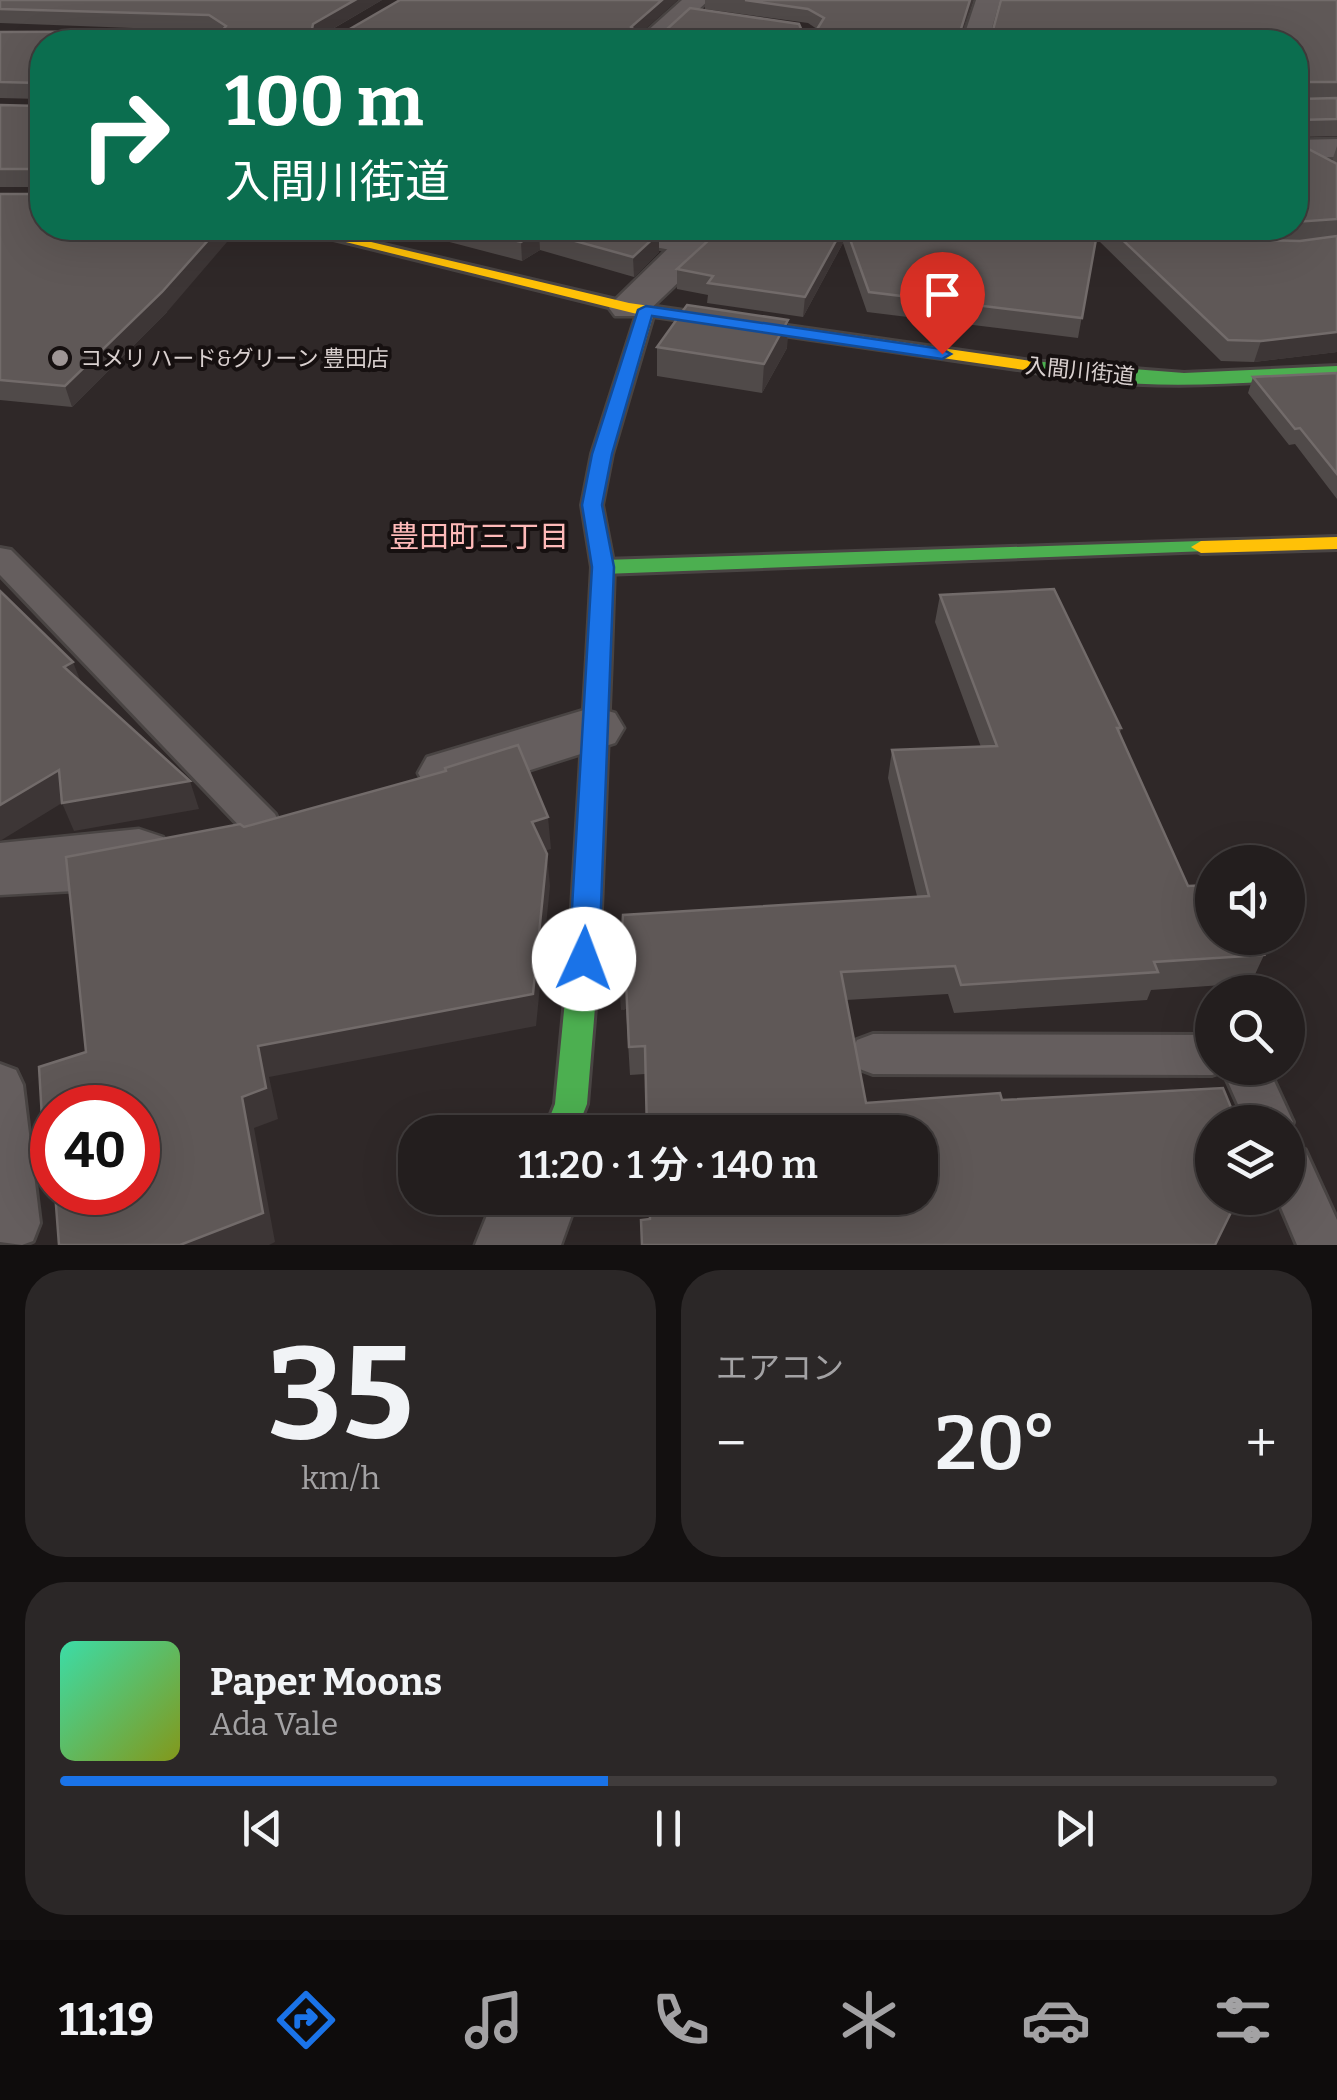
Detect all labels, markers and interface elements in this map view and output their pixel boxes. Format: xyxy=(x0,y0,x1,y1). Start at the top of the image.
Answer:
text: 100 m xyxy=(225,60,424,144)
icon: right xyxy=(60,70,190,200)
text: 入間川街道 xyxy=(225,155,450,209)
pin xyxy=(900,252,985,355)
icon: arrive xyxy=(915,267,970,322)
place label: コメリ ハード&グリーン 豊田店 xyxy=(80,345,389,372)
marker: コメリ ハード&グリーン 豊田店 xyxy=(49,347,71,369)
street label: 入間川街道 xyxy=(1024,352,1136,390)
district label: 豊田町三丁目 xyxy=(389,519,569,555)
map controls xyxy=(1195,845,1305,1215)
button: sound xyxy=(1195,845,1305,955)
position arrow xyxy=(532,907,636,1011)
button: search xyxy=(1195,975,1305,1085)
speed limit sign: 40 xyxy=(30,1085,160,1215)
button: layers xyxy=(1195,1105,1305,1215)
text: 11:20 · 1 分 · 140 m xyxy=(518,1142,818,1188)
text: 35 xyxy=(268,1316,414,1472)
text: エアコン xyxy=(716,1349,844,1387)
text: 20° xyxy=(935,1399,1057,1489)
text: − xyxy=(716,1411,746,1477)
text: + xyxy=(1246,1411,1277,1477)
text: km/h xyxy=(301,1459,380,1497)
text: Paper Moons xyxy=(210,1659,442,1705)
text: Ada Vale xyxy=(210,1705,338,1743)
icon: previous xyxy=(235,1801,290,1856)
icon: pause xyxy=(641,1801,696,1856)
icon: next xyxy=(1047,1801,1102,1856)
icon: directions xyxy=(271,1985,341,2055)
icon: music xyxy=(459,1985,529,2055)
icon: phone xyxy=(646,1985,716,2055)
icon: climate xyxy=(834,1985,904,2055)
icon: car xyxy=(1021,1985,1091,2055)
icon: filters xyxy=(1208,1985,1278,2055)
text: 11:19 xyxy=(59,1993,154,2047)

